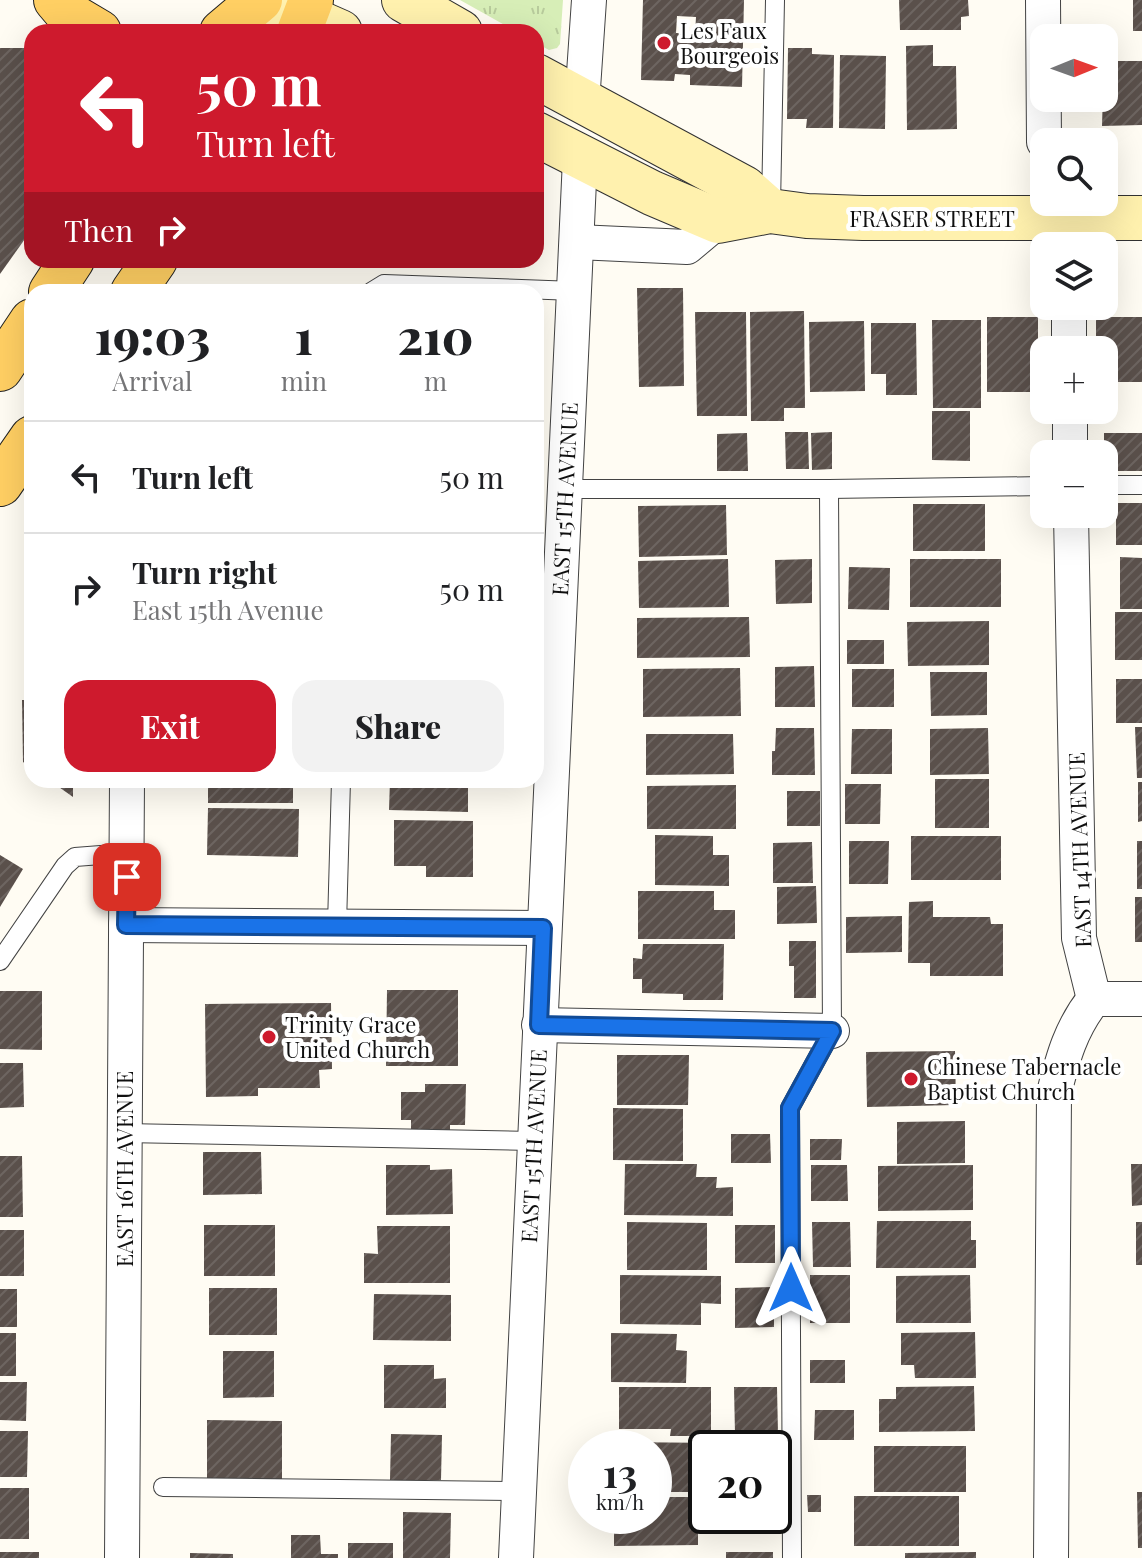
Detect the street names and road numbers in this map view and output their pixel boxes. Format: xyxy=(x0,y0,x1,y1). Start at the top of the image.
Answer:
street label: FRASER STREET xyxy=(849,203,1015,233)
street label: EAST 15TH AVENUE xyxy=(544,401,584,597)
street label: EAST 14TH AVENUE xyxy=(1061,752,1097,948)
street label: EAST 15TH AVENUE xyxy=(513,1048,553,1244)
street label: EAST 16TH AVENUE xyxy=(109,1071,139,1267)

